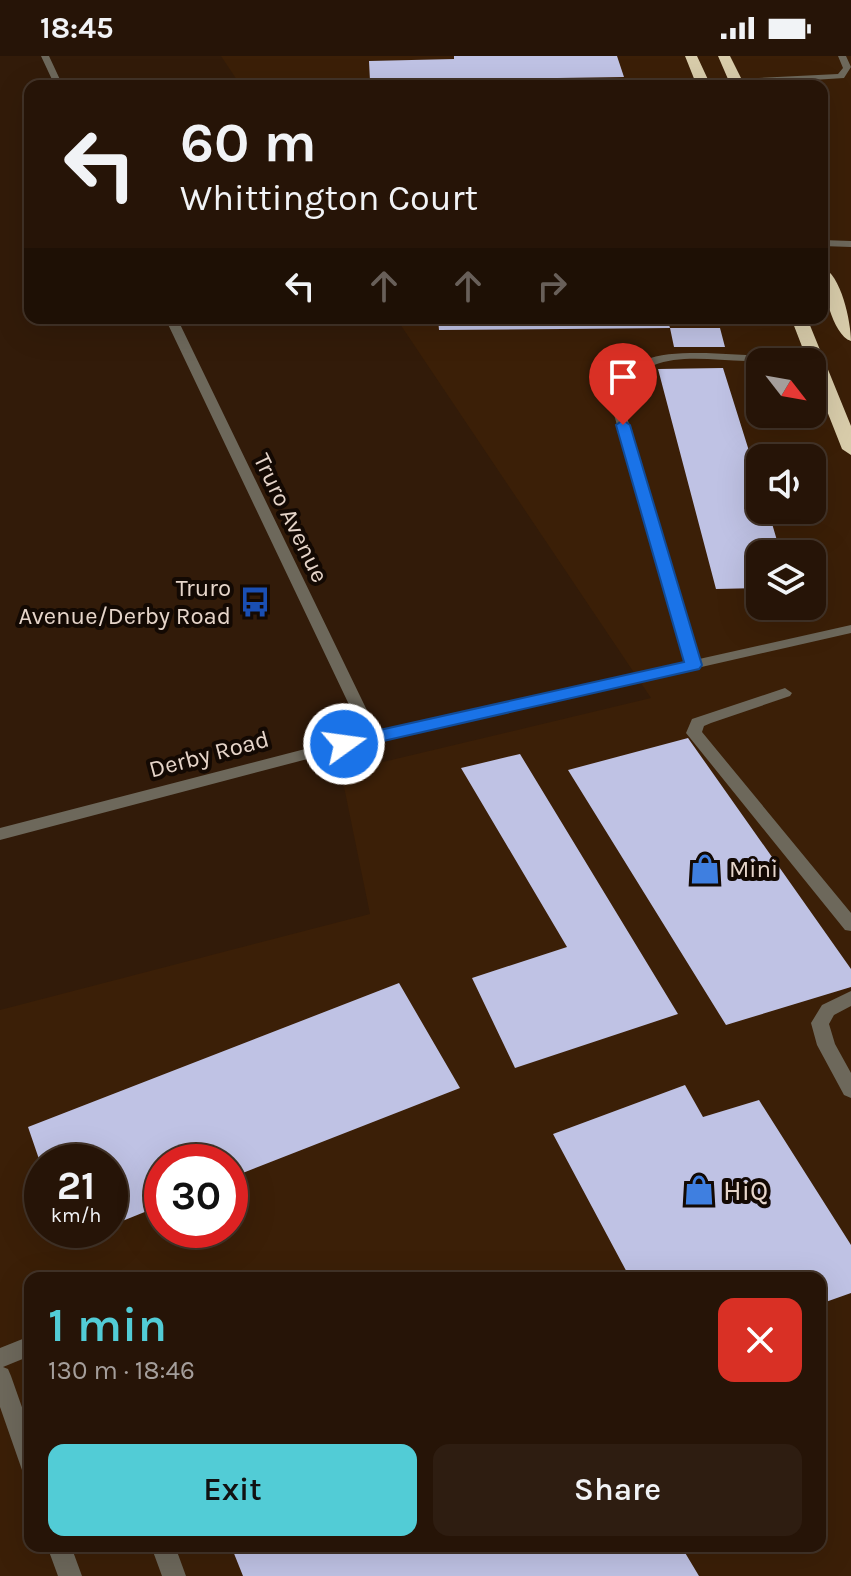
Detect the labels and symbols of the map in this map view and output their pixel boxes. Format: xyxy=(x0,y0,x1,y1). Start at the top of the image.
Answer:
pin xyxy=(589,343,657,425)
north arrow xyxy=(746,348,826,428)
street label: Truro Avenue xyxy=(248,449,334,587)
place label: Truro Avenue/Derby Road xyxy=(18,574,231,630)
bus stop icon: Truro Avenue/Derby Road xyxy=(238,585,272,619)
position arrow xyxy=(302,702,386,786)
street label: Derby Road xyxy=(146,725,272,783)
shop icon: Mini xyxy=(688,852,722,886)
place label: Mini xyxy=(729,855,778,883)
speed limit sign: 30 xyxy=(144,1144,248,1248)
shop icon: HiQ xyxy=(682,1173,716,1207)
place label: HiQ xyxy=(723,1174,768,1207)

